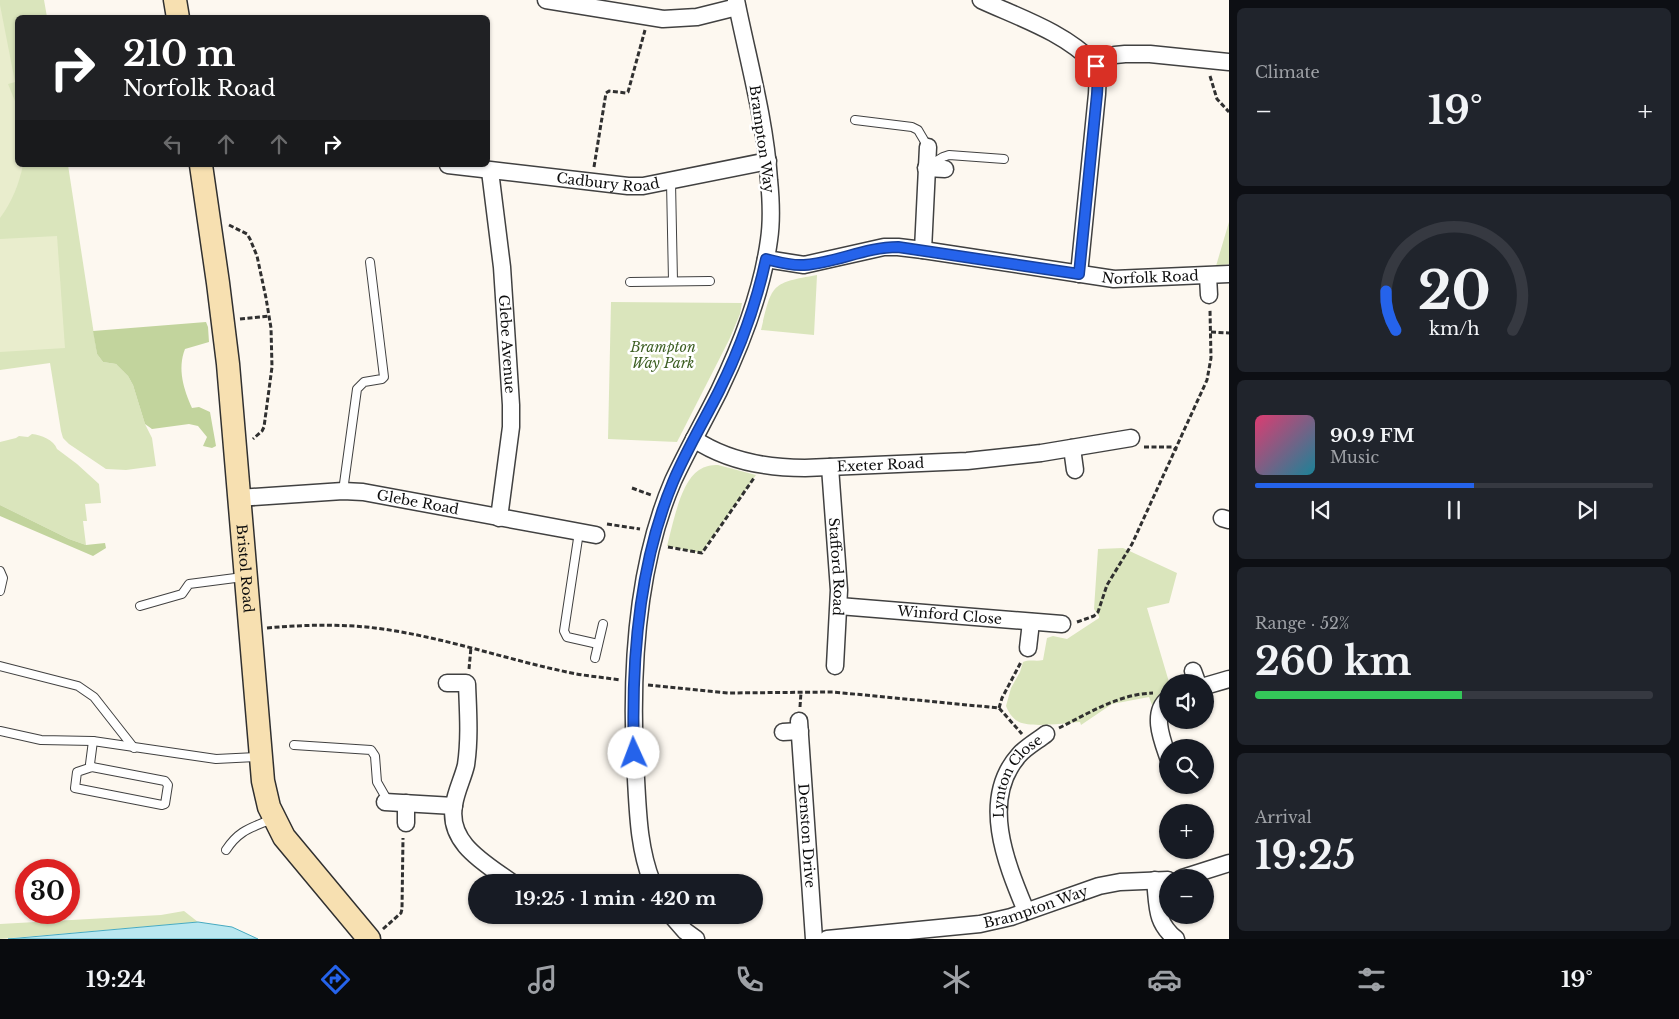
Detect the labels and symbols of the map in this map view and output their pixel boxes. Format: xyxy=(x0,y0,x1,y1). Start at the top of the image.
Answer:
pin xyxy=(1075,45,1117,87)
street label: Brampton Way xyxy=(746,84,778,194)
street label: Cadbury Road xyxy=(555,169,662,196)
street label: Norfolk Road xyxy=(1100,266,1200,288)
street label: Glebe Avenue xyxy=(495,294,519,394)
park label: Brampton Way Park xyxy=(629,338,696,372)
street label: Exeter Road xyxy=(837,454,925,476)
street label: Glebe Road xyxy=(375,486,461,519)
street label: Stafford Road xyxy=(825,517,848,617)
street label: Bristol Road xyxy=(232,523,258,614)
street label: Winford Close xyxy=(896,602,1003,628)
position arrow xyxy=(607,726,659,778)
street label: Lynton Close xyxy=(990,731,1046,818)
street label: Denston Drive xyxy=(794,783,819,889)
speed limit sign: 30 xyxy=(15,859,80,924)
street label: Brampton Way xyxy=(982,882,1090,932)

